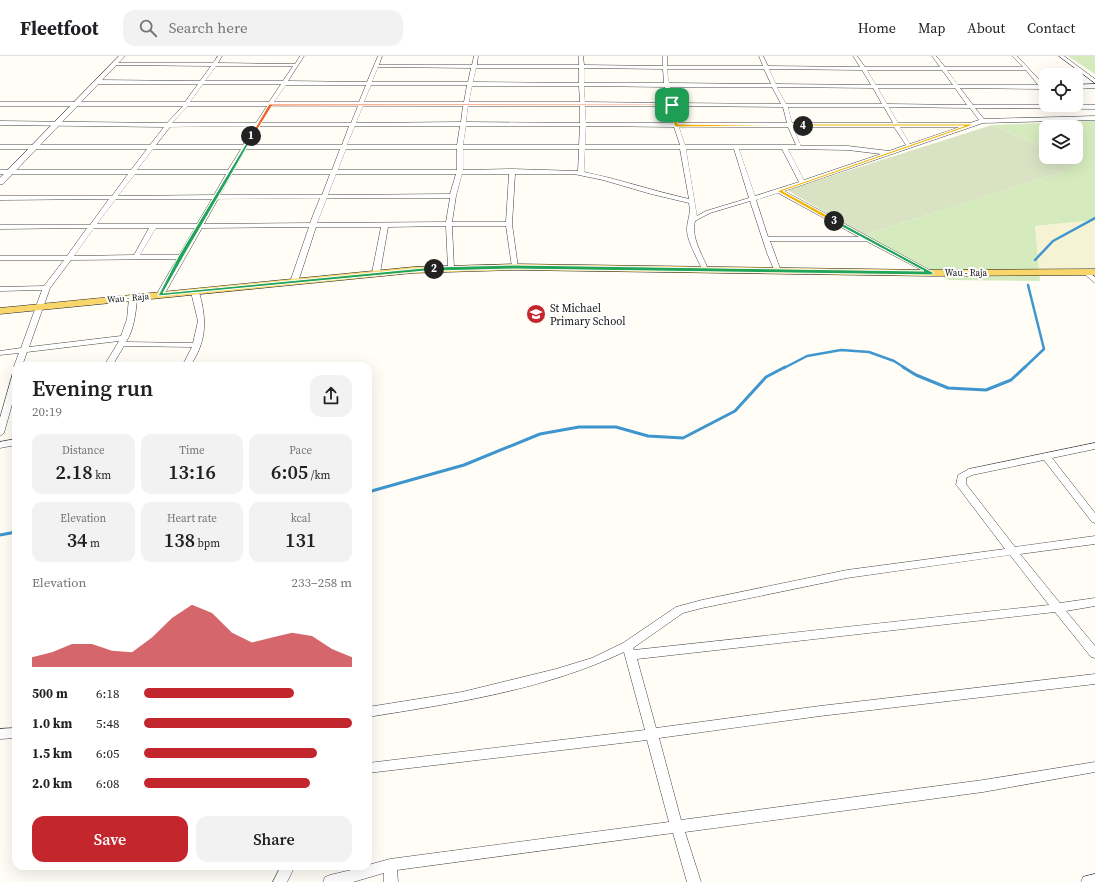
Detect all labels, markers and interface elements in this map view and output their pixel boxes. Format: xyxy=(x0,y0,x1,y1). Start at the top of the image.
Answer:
search box xyxy=(123,10,403,46)
text: Fleetfoot xyxy=(20,15,99,41)
icon: search xyxy=(137,17,159,39)
text: Search here xyxy=(169,17,248,38)
text: Home xyxy=(858,18,896,38)
text: Map xyxy=(918,18,945,38)
text: About xyxy=(967,18,1005,38)
text: Contact xyxy=(1027,18,1075,38)
map controls xyxy=(1039,68,1083,164)
button: locate xyxy=(1039,68,1083,112)
pin xyxy=(655,88,689,122)
icon: arrive xyxy=(661,94,683,116)
pin: 4 xyxy=(793,116,813,136)
text: 4 xyxy=(800,118,806,133)
button: layers xyxy=(1039,120,1083,164)
pin: 1 xyxy=(241,126,261,146)
text: 1 xyxy=(248,128,254,143)
pin: 3 xyxy=(824,211,844,231)
text: 3 xyxy=(831,213,837,228)
pin: 2 xyxy=(424,259,444,279)
text: 2 xyxy=(431,261,437,276)
street label: Wau - Raja xyxy=(945,267,988,279)
street label: Wau - Raja xyxy=(106,290,150,306)
place label: St Michael Primary School xyxy=(550,301,625,329)
school or university icon: St Michael Primary School xyxy=(525,303,547,325)
text: Evening run xyxy=(32,373,153,403)
button: share xyxy=(310,375,352,417)
text: 20:19 xyxy=(32,403,62,420)
text: Distance xyxy=(62,443,105,458)
text: Time xyxy=(179,443,205,458)
text: Pace xyxy=(289,443,312,458)
text: 2.18 xyxy=(55,458,93,486)
text: 13:16 xyxy=(168,458,216,486)
text: 6:05 xyxy=(271,458,308,486)
text: km xyxy=(93,468,111,483)
text: /km xyxy=(308,468,330,483)
text: Elevation xyxy=(60,511,106,526)
text: Heart rate xyxy=(167,511,217,526)
text: kcal xyxy=(291,511,311,526)
text: 34 xyxy=(67,526,87,554)
text: 138 xyxy=(164,526,195,554)
text: 131 xyxy=(285,526,316,554)
text: m xyxy=(87,536,100,551)
text: bpm xyxy=(195,536,220,551)
text: Elevation xyxy=(32,574,86,591)
text: 233–258 m xyxy=(292,574,352,591)
text: 500 m xyxy=(32,685,68,702)
text: 6:18 xyxy=(96,685,119,702)
text: 1.0 km xyxy=(32,715,72,732)
text: 5:48 xyxy=(96,715,119,732)
text: 1.5 km xyxy=(32,745,72,762)
text: 6:05 xyxy=(96,745,119,762)
text: 2.0 km xyxy=(32,775,72,792)
text: 6:08 xyxy=(96,775,119,792)
button: Save xyxy=(32,816,188,862)
button: Share xyxy=(196,816,352,862)

